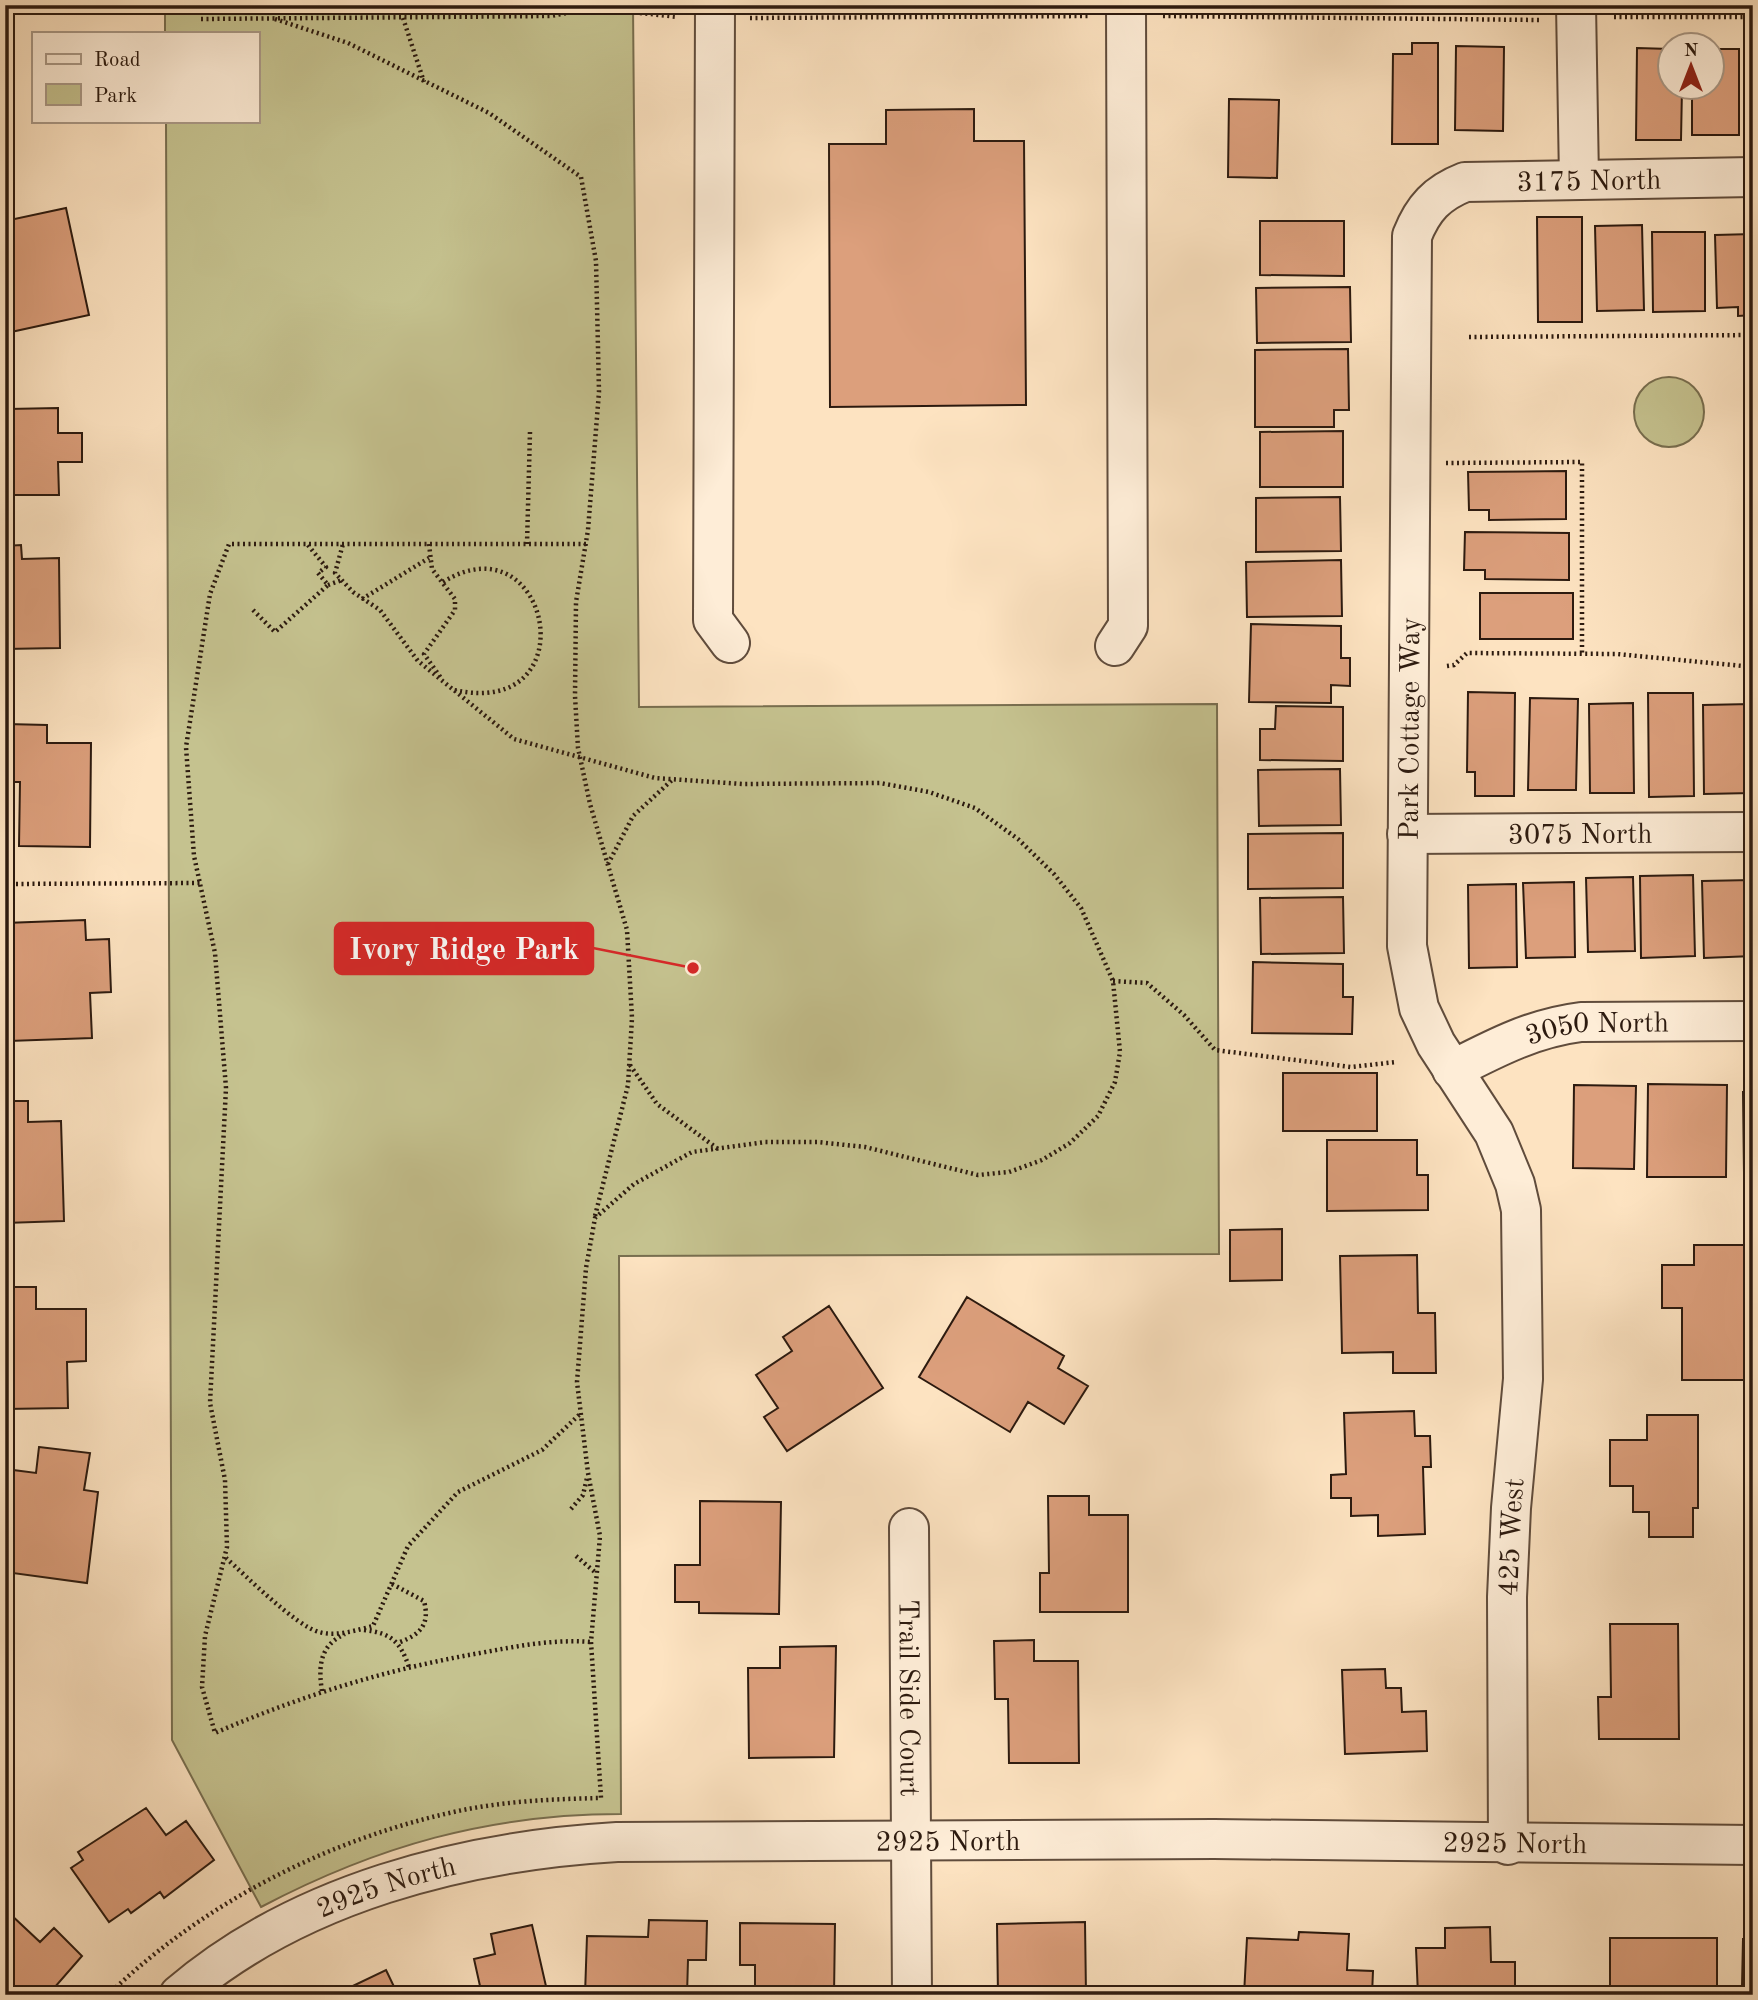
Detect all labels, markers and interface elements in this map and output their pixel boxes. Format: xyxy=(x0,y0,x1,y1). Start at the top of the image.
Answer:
legend xyxy=(32,32,259,122)
north arrow xyxy=(1656,32,1726,102)
text: N xyxy=(1684,42,1699,61)
text: Road xyxy=(94,50,141,71)
text: Park xyxy=(94,86,137,107)
street label: 3175 North xyxy=(1516,168,1662,198)
street label: Park Cottage Way xyxy=(1397,617,1426,841)
street label: 3075 North xyxy=(1508,822,1653,850)
callout: Ivory Ridge Park xyxy=(335,923,593,974)
text: Ivory Ridge Park xyxy=(349,936,579,966)
street label: 3050 North xyxy=(1522,1010,1669,1052)
street label: 425 West xyxy=(1496,1477,1531,1597)
street label: Trail Side Court xyxy=(892,1599,922,1797)
street label: 2925 North xyxy=(875,1829,1020,1858)
street label: 2925 North xyxy=(1442,1831,1587,1860)
street label: 2925 North xyxy=(313,1854,459,1925)

